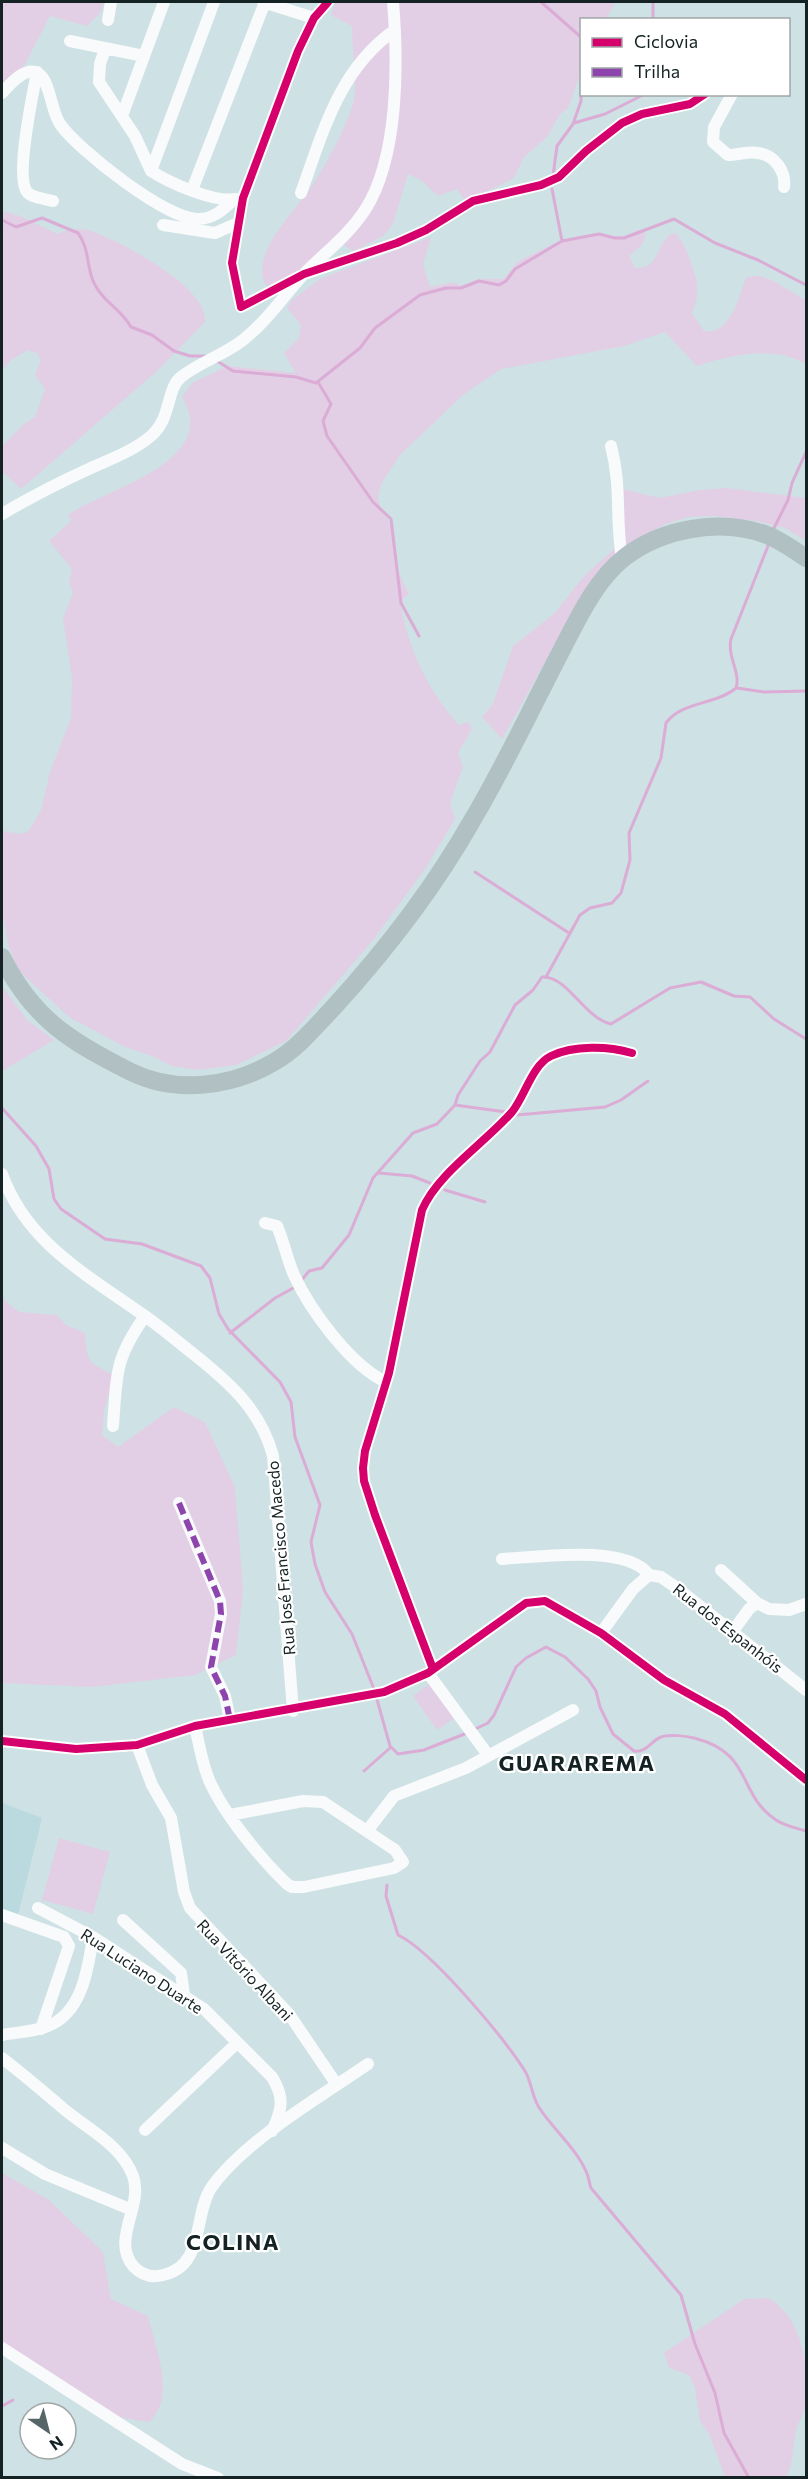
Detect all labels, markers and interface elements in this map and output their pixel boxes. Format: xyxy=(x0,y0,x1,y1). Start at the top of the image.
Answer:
legend xyxy=(580,18,790,96)
text: Ciclovia xyxy=(634,30,698,52)
text: Trilha xyxy=(634,60,680,82)
street label: Rua José Francisco Macedo xyxy=(263,1460,298,1656)
street label: Rua dos Espanhóis xyxy=(670,1579,787,1676)
district label: GUARAREMA xyxy=(498,1749,656,1776)
street label: Rua Vitório Albani xyxy=(194,1915,297,2024)
street label: Rua Luciano Duarte xyxy=(78,1924,207,2017)
district label: COLINA xyxy=(186,2228,280,2255)
north arrow xyxy=(18,2401,78,2461)
text: N xyxy=(47,2432,67,2455)

